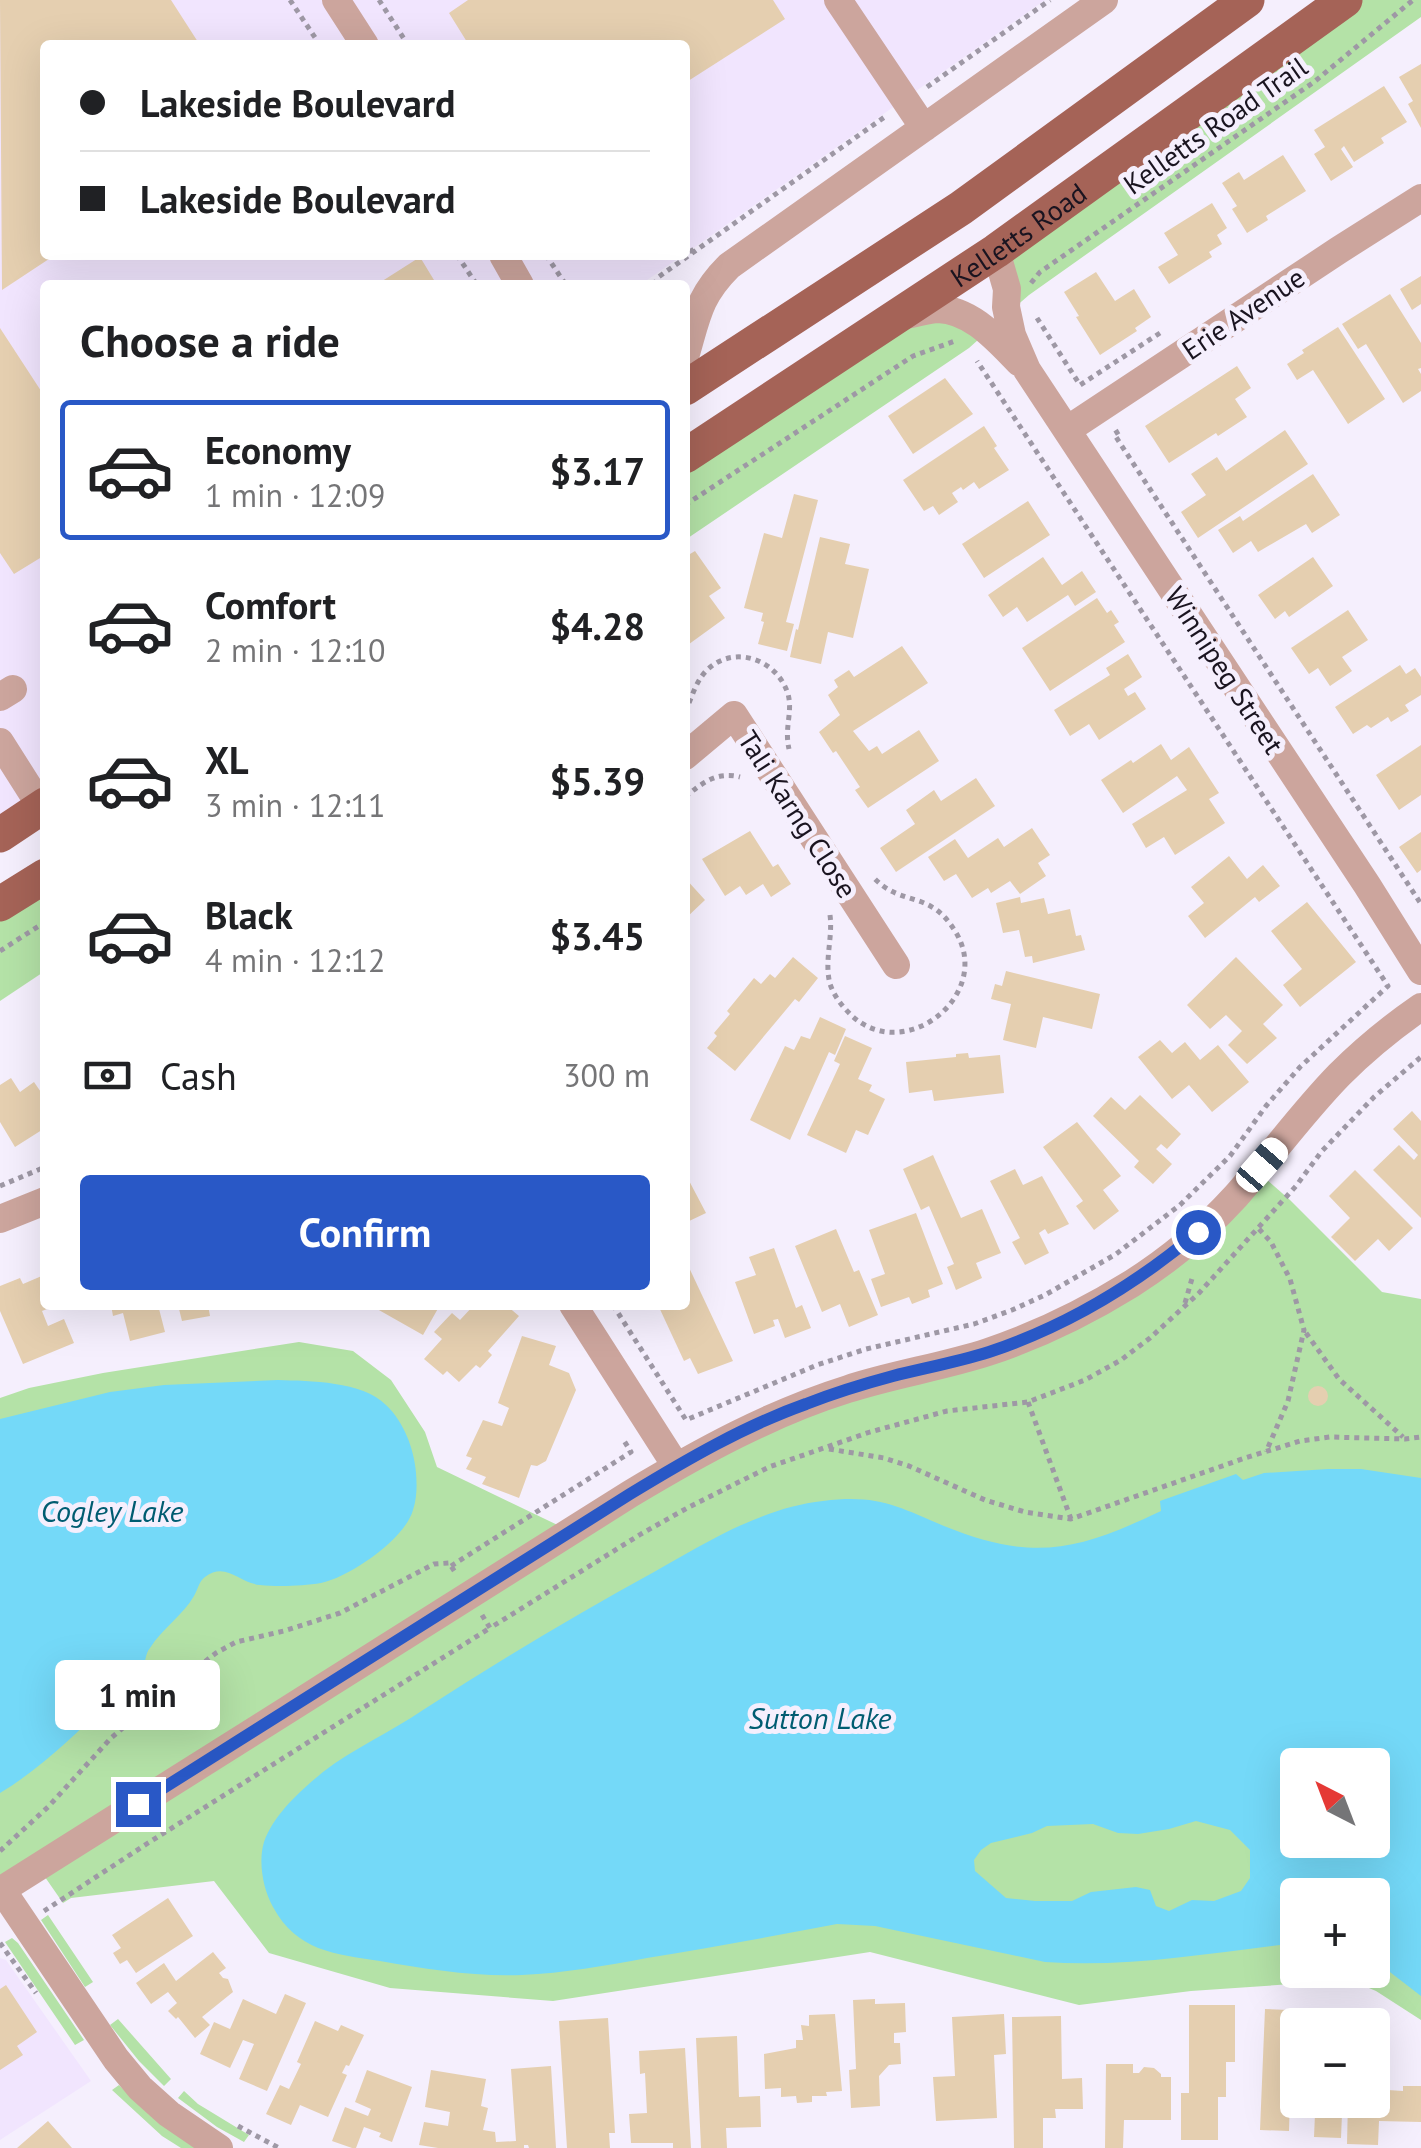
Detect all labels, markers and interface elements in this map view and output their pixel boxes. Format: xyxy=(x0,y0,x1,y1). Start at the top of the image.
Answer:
street label: Kelletts Road Trail xyxy=(1116,48,1314,202)
text: Lakeside Boulevard xyxy=(140,78,456,127)
text: Lakeside Boulevard xyxy=(140,174,456,223)
street label: Kelletts Road xyxy=(943,174,1093,295)
street label: Erie Avenue xyxy=(1175,258,1311,368)
text: Choose a ride xyxy=(80,311,340,369)
icon: car xyxy=(85,425,175,515)
text: Economy xyxy=(205,425,351,474)
text: $3.17 xyxy=(549,446,645,495)
text: 1 min · 12:09 xyxy=(205,474,385,516)
street label: Winnipeg Street xyxy=(1157,579,1293,761)
icon: car xyxy=(85,580,175,670)
text: Comfort xyxy=(205,580,336,629)
text: $4.28 xyxy=(549,601,645,650)
text: 2 min · 12:10 xyxy=(205,629,385,671)
street label: Tali Karng Close xyxy=(730,723,866,905)
icon: car xyxy=(85,735,175,825)
text: XL xyxy=(205,735,249,784)
text: $5.39 xyxy=(549,756,645,805)
text: 3 min · 12:11 xyxy=(205,784,385,826)
icon: car xyxy=(85,890,175,980)
text: Black xyxy=(205,890,293,939)
text: $3.45 xyxy=(549,911,645,960)
text: 4 min · 12:12 xyxy=(205,939,385,981)
icon: cash xyxy=(80,1048,135,1103)
text: Cash xyxy=(160,1051,237,1100)
text: 300 m xyxy=(563,1054,650,1096)
car xyxy=(1231,1133,1293,1197)
button: Confirm xyxy=(80,1175,650,1290)
route start xyxy=(1176,1210,1221,1255)
water label: Cogley Lake xyxy=(41,1491,183,1530)
callout: 1 min xyxy=(56,1659,220,1729)
text: 1 min xyxy=(98,1674,177,1716)
water label: Sutton Lake xyxy=(749,1698,892,1737)
north arrow xyxy=(1280,1748,1390,1858)
map controls xyxy=(1280,1748,1390,2118)
route end xyxy=(116,1782,161,1827)
button: + xyxy=(1280,1878,1390,1988)
button: − xyxy=(1280,2008,1390,2118)

